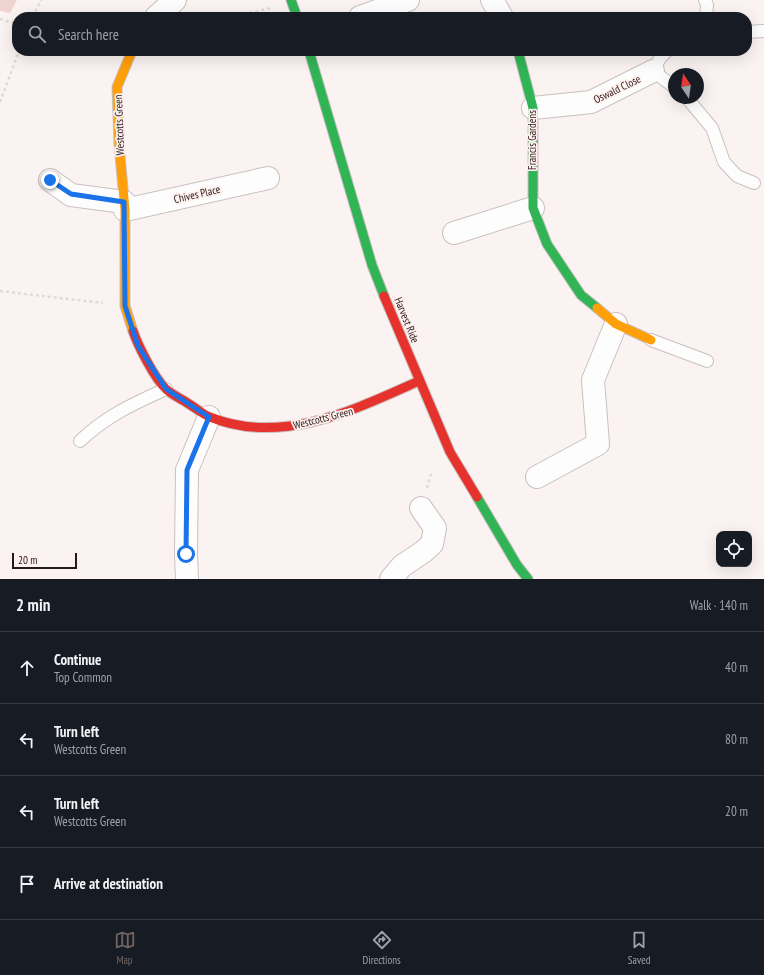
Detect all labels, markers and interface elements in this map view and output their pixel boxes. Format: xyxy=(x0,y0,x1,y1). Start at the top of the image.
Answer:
search box xyxy=(12,12,752,56)
icon: search xyxy=(26,23,48,45)
text: Search here xyxy=(58,25,119,44)
north arrow xyxy=(668,68,704,104)
street label: Oswald Close xyxy=(591,71,643,106)
street label: Westcotts Green xyxy=(111,94,127,156)
street label: Francis Gardens xyxy=(525,110,539,170)
route end xyxy=(41,171,59,189)
street label: Chives Place xyxy=(172,182,222,206)
street label: Harvest Ride xyxy=(391,295,423,345)
street label: Westcotts Green xyxy=(292,404,354,432)
map controls xyxy=(716,531,752,567)
button: locate xyxy=(716,531,752,567)
route start xyxy=(177,545,195,563)
scale bar xyxy=(12,551,77,570)
text: 20 m xyxy=(18,553,37,567)
text: 2 min xyxy=(16,594,50,616)
text: Walk · 140 m xyxy=(690,597,748,614)
text: Continue xyxy=(54,650,101,669)
icon: ahead xyxy=(16,657,38,679)
text: 40 m xyxy=(725,659,748,676)
text: Top Common xyxy=(54,669,112,686)
text: Turn left xyxy=(54,722,99,741)
icon: left xyxy=(16,729,38,751)
text: 80 m xyxy=(725,731,748,748)
text: Westcotts Green xyxy=(54,741,126,758)
text: Turn left xyxy=(54,794,99,813)
icon: left xyxy=(16,801,38,823)
text: 20 m xyxy=(725,803,748,820)
text: Westcotts Green xyxy=(54,813,126,830)
icon: arrive xyxy=(16,873,38,895)
text: Arrive at destination xyxy=(54,874,163,893)
tab: Map xyxy=(114,929,136,967)
tab: Directions xyxy=(363,929,401,967)
tab: Saved xyxy=(628,929,650,967)

